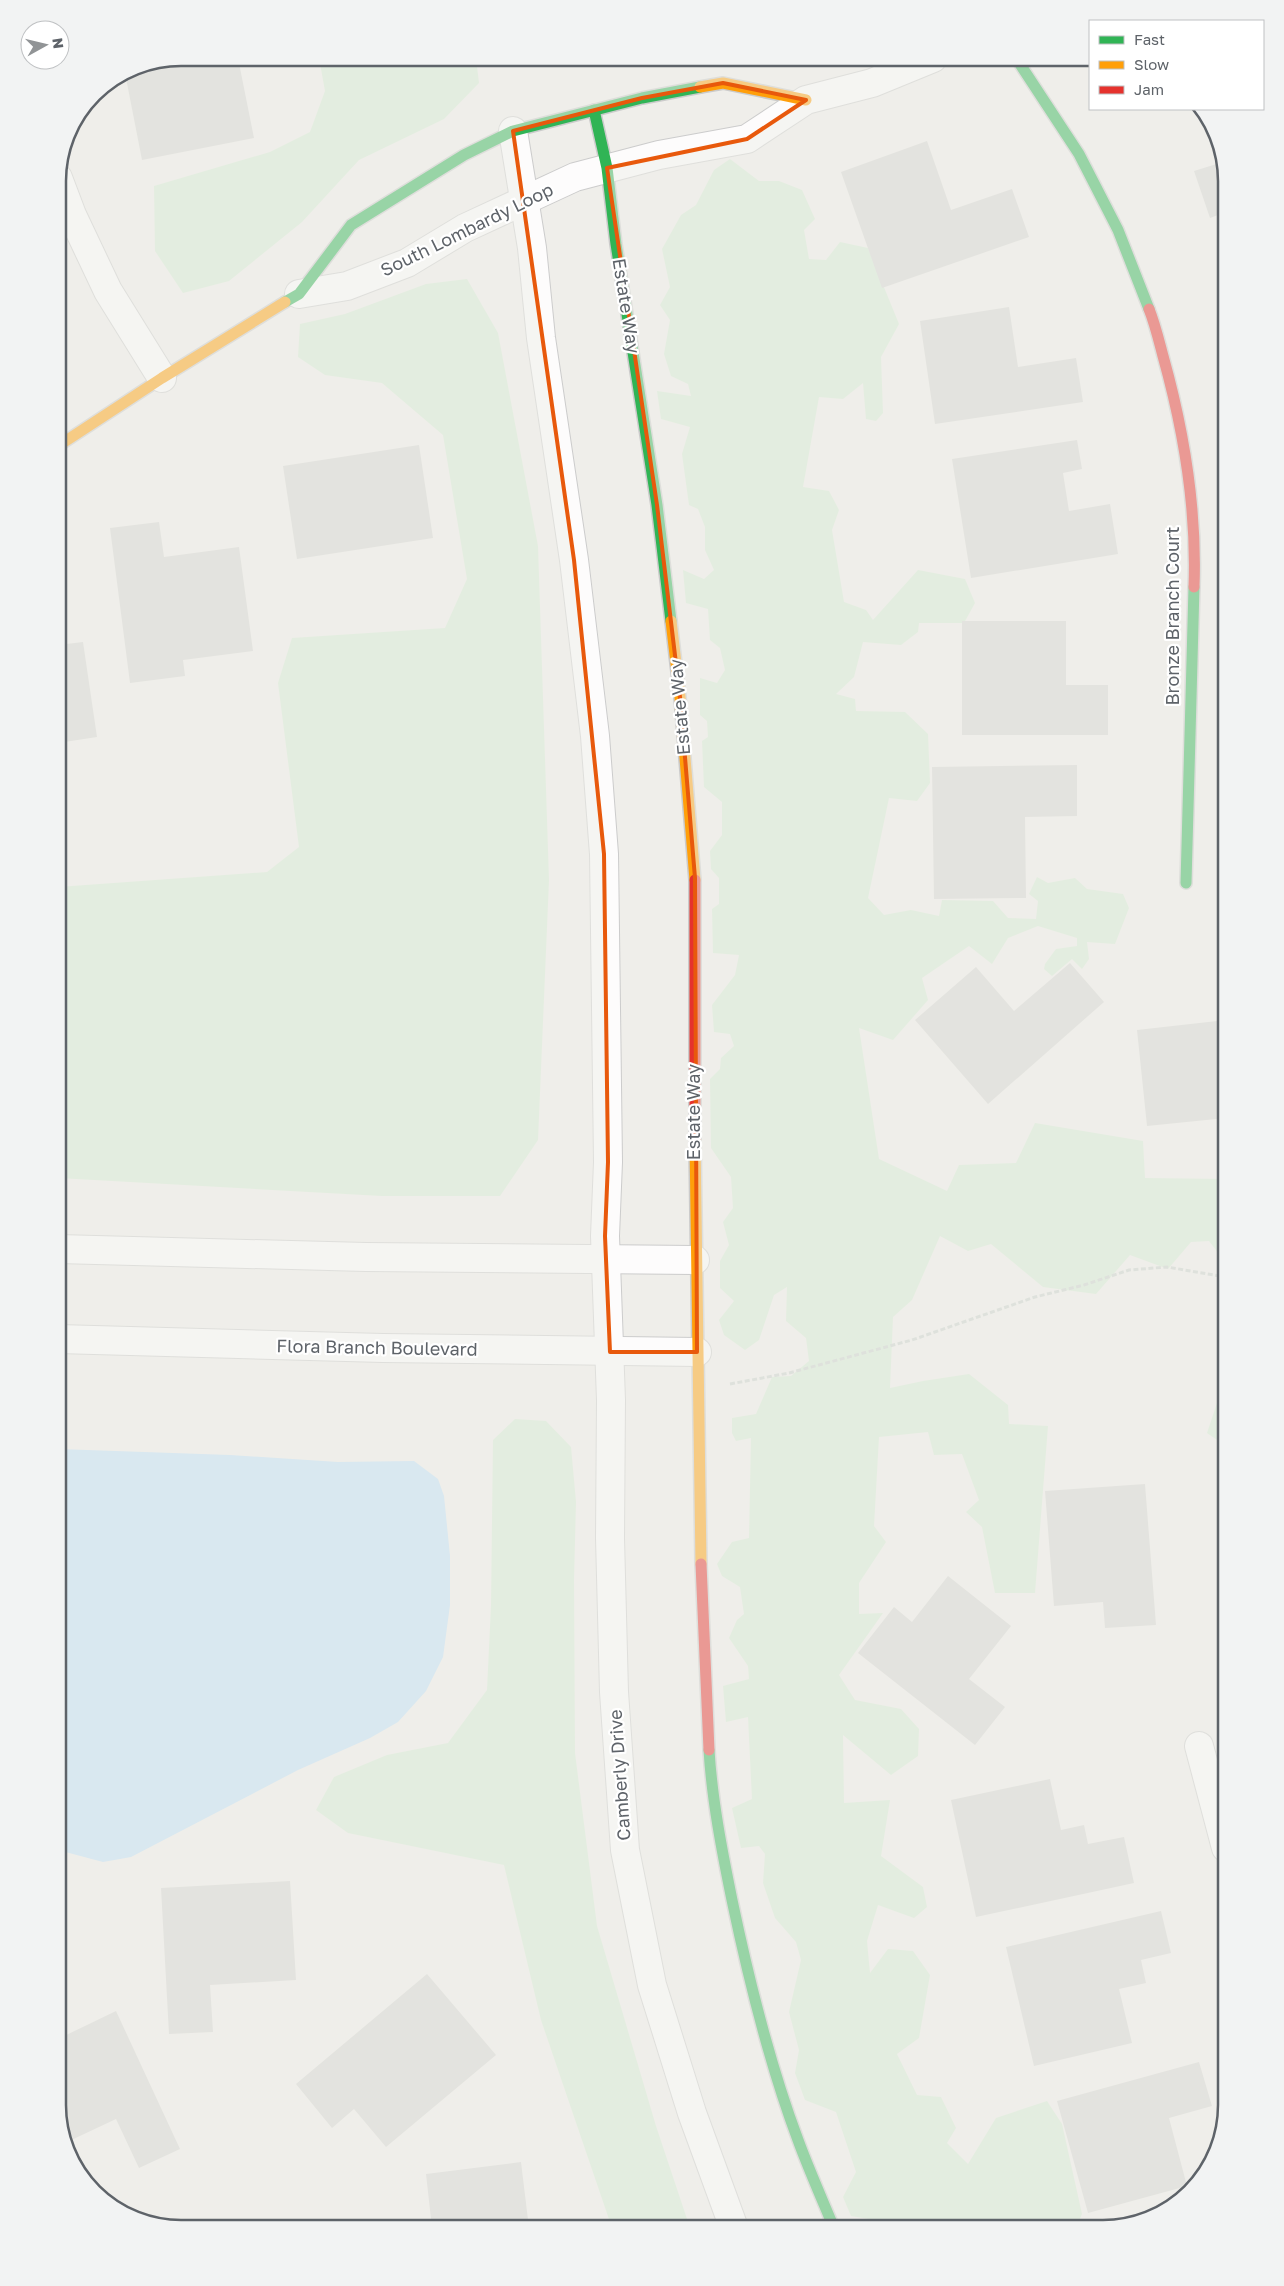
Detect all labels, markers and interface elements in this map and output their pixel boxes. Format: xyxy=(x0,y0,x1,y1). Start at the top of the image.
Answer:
north arrow xyxy=(20,20,70,70)
legend xyxy=(1089,20,1264,110)
text: Fast xyxy=(1134,30,1165,48)
text: N xyxy=(49,37,68,50)
text: Slow xyxy=(1134,55,1169,73)
text: Jam xyxy=(1134,80,1164,98)
street label: South Lombardy Loop xyxy=(377,178,556,280)
street label: Estate Way xyxy=(609,257,645,355)
street label: Bronze Branch Court xyxy=(1161,527,1183,705)
street label: Estate Way xyxy=(664,658,694,756)
street label: Estate Way xyxy=(682,1064,704,1160)
street label: Flora Branch Boulevard xyxy=(276,1334,478,1360)
street label: Camberly Drive xyxy=(603,1709,635,1841)

